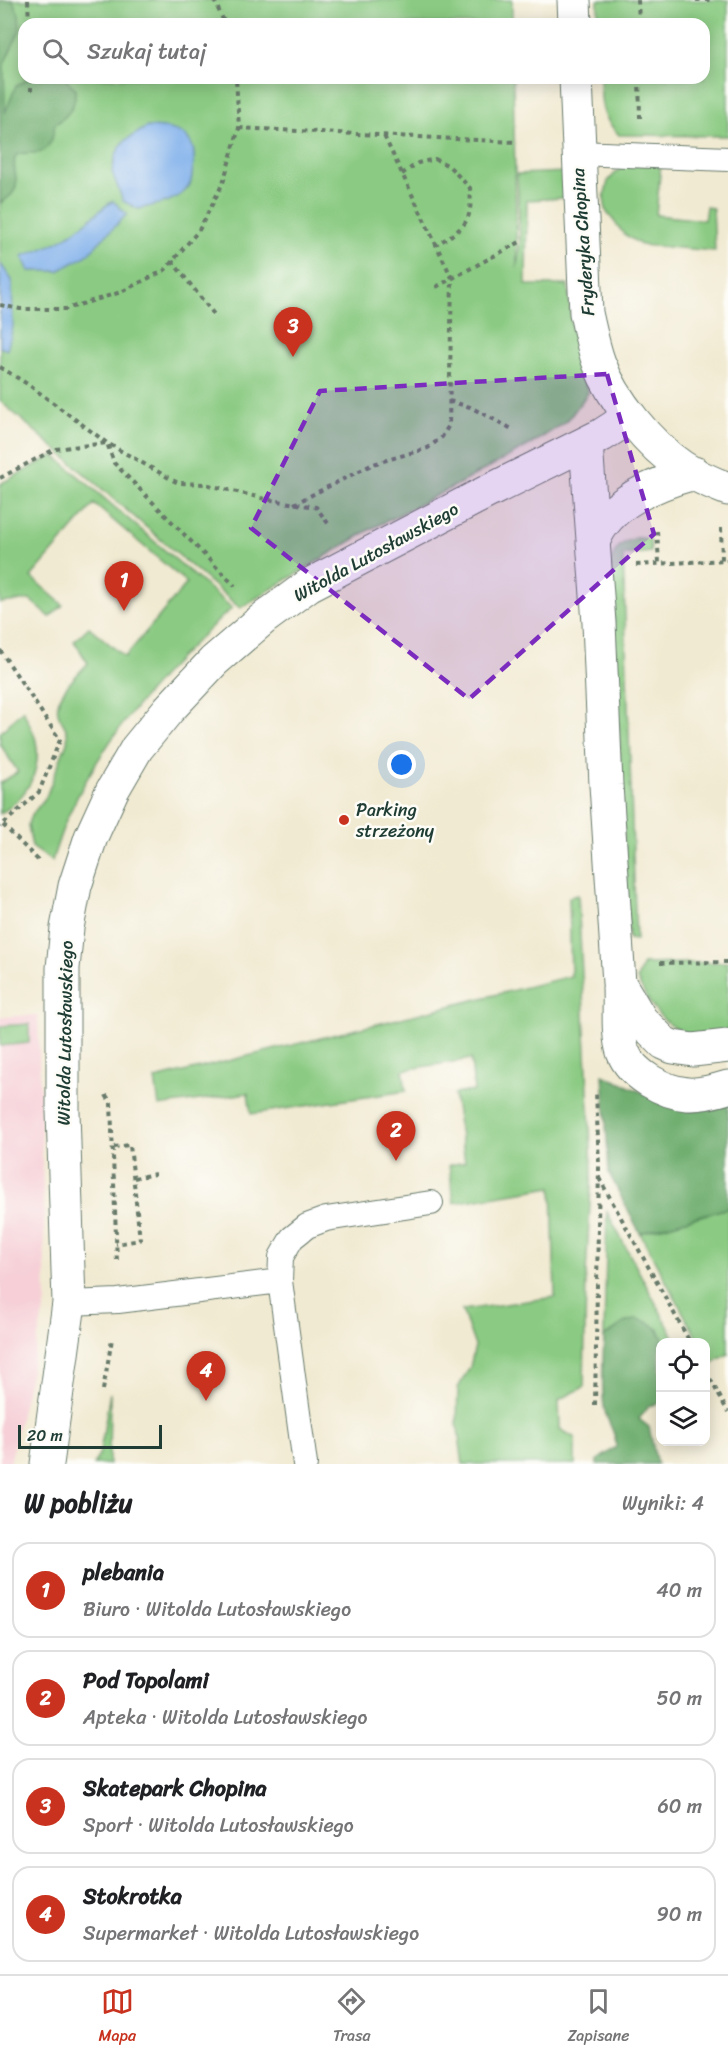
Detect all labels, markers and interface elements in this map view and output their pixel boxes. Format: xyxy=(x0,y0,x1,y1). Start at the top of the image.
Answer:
search box xyxy=(18,18,710,84)
text: Szukaj tutaj xyxy=(87,32,206,71)
icon: search xyxy=(39,35,72,68)
street label: Fryderyka Chopina xyxy=(562,166,604,317)
pin: 3 xyxy=(274,308,312,357)
street label: Witolda Lutosławskiego xyxy=(287,493,465,611)
pin: 1 xyxy=(104,562,144,611)
your location xyxy=(387,750,416,779)
place label: Parking strzeżony xyxy=(355,794,435,847)
marker: Parking strzeżony xyxy=(337,813,351,827)
street label: Witolda Lutosławskiego xyxy=(47,940,83,1126)
pin: 2 xyxy=(376,1112,416,1161)
map controls xyxy=(656,1338,710,1446)
button: locate xyxy=(656,1338,710,1392)
pin: 4 xyxy=(186,1352,226,1401)
button: layers xyxy=(656,1392,710,1446)
text: 20 m xyxy=(27,1421,63,1450)
scale bar xyxy=(18,1422,162,1450)
text: W pobliżu xyxy=(24,1480,133,1526)
text: Wyniki: 4 xyxy=(622,1486,704,1521)
text: plebania xyxy=(83,1553,164,1592)
text: 1 xyxy=(41,1573,50,1608)
text: 40 m xyxy=(656,1573,702,1608)
text: Biuro · Witolda Lutosławskiego xyxy=(83,1592,351,1627)
text: Pod Topolami xyxy=(83,1661,209,1700)
text: 2 xyxy=(40,1681,51,1716)
text: 50 m xyxy=(657,1681,702,1716)
text: Apteka · Witolda Lutosławskiego xyxy=(83,1700,368,1735)
text: Skatepark Chopina xyxy=(83,1769,267,1808)
text: 3 xyxy=(40,1789,51,1824)
text: 60 m xyxy=(657,1789,702,1824)
text: Sport · Witolda Lutosławskiego xyxy=(83,1808,354,1843)
text: Stokrotka xyxy=(83,1877,182,1916)
text: 4 xyxy=(39,1897,52,1932)
text: 90 m xyxy=(657,1897,702,1932)
text: Supermarket · Witolda Lutosławskiego xyxy=(83,1916,419,1951)
tab: Mapa xyxy=(99,1985,136,2050)
tab: Trasa xyxy=(333,1985,371,2050)
tab: Zapisane xyxy=(568,1985,629,2050)

